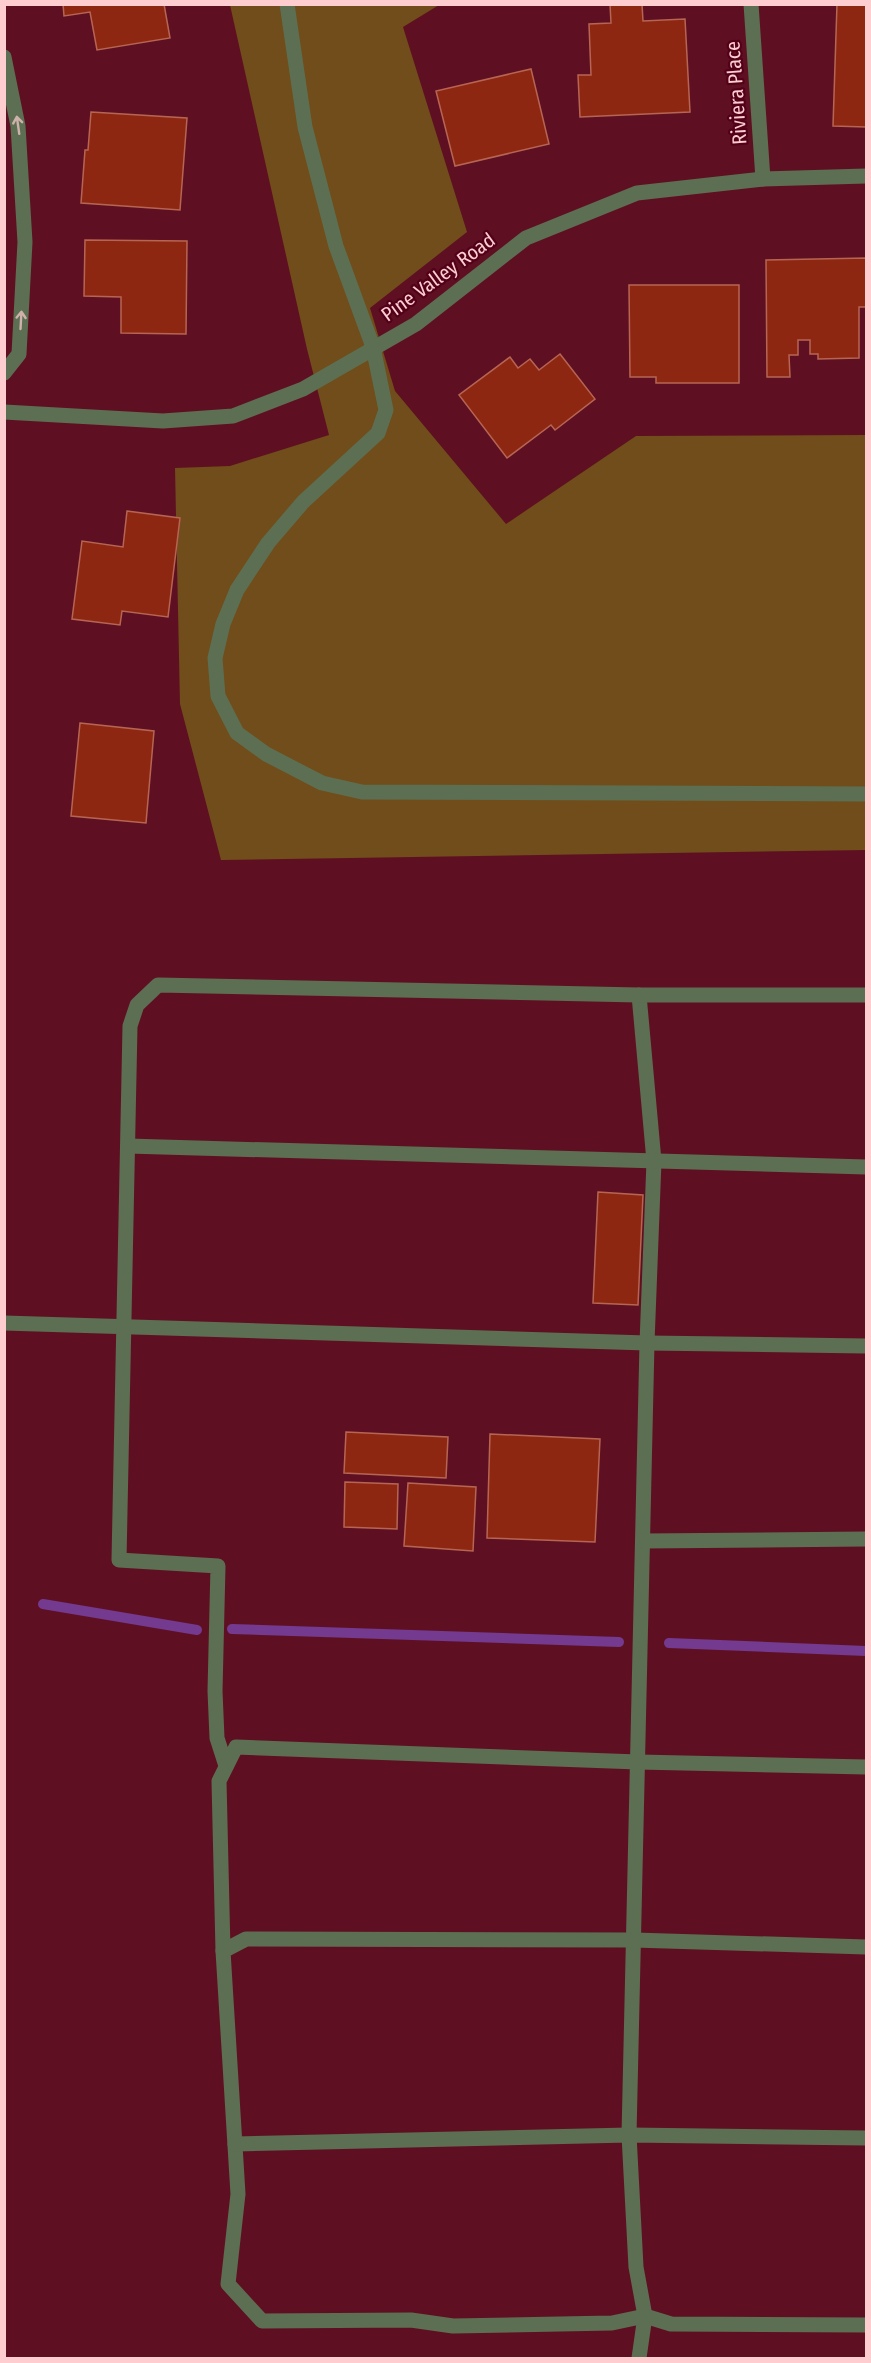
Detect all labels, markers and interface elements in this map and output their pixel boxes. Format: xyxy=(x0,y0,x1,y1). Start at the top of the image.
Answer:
street label: Riviera Place xyxy=(720,40,752,146)
one-way arrow xyxy=(12,116,23,135)
street label: Pine Valley Road xyxy=(376,228,500,326)
one-way arrow xyxy=(16,310,27,330)

